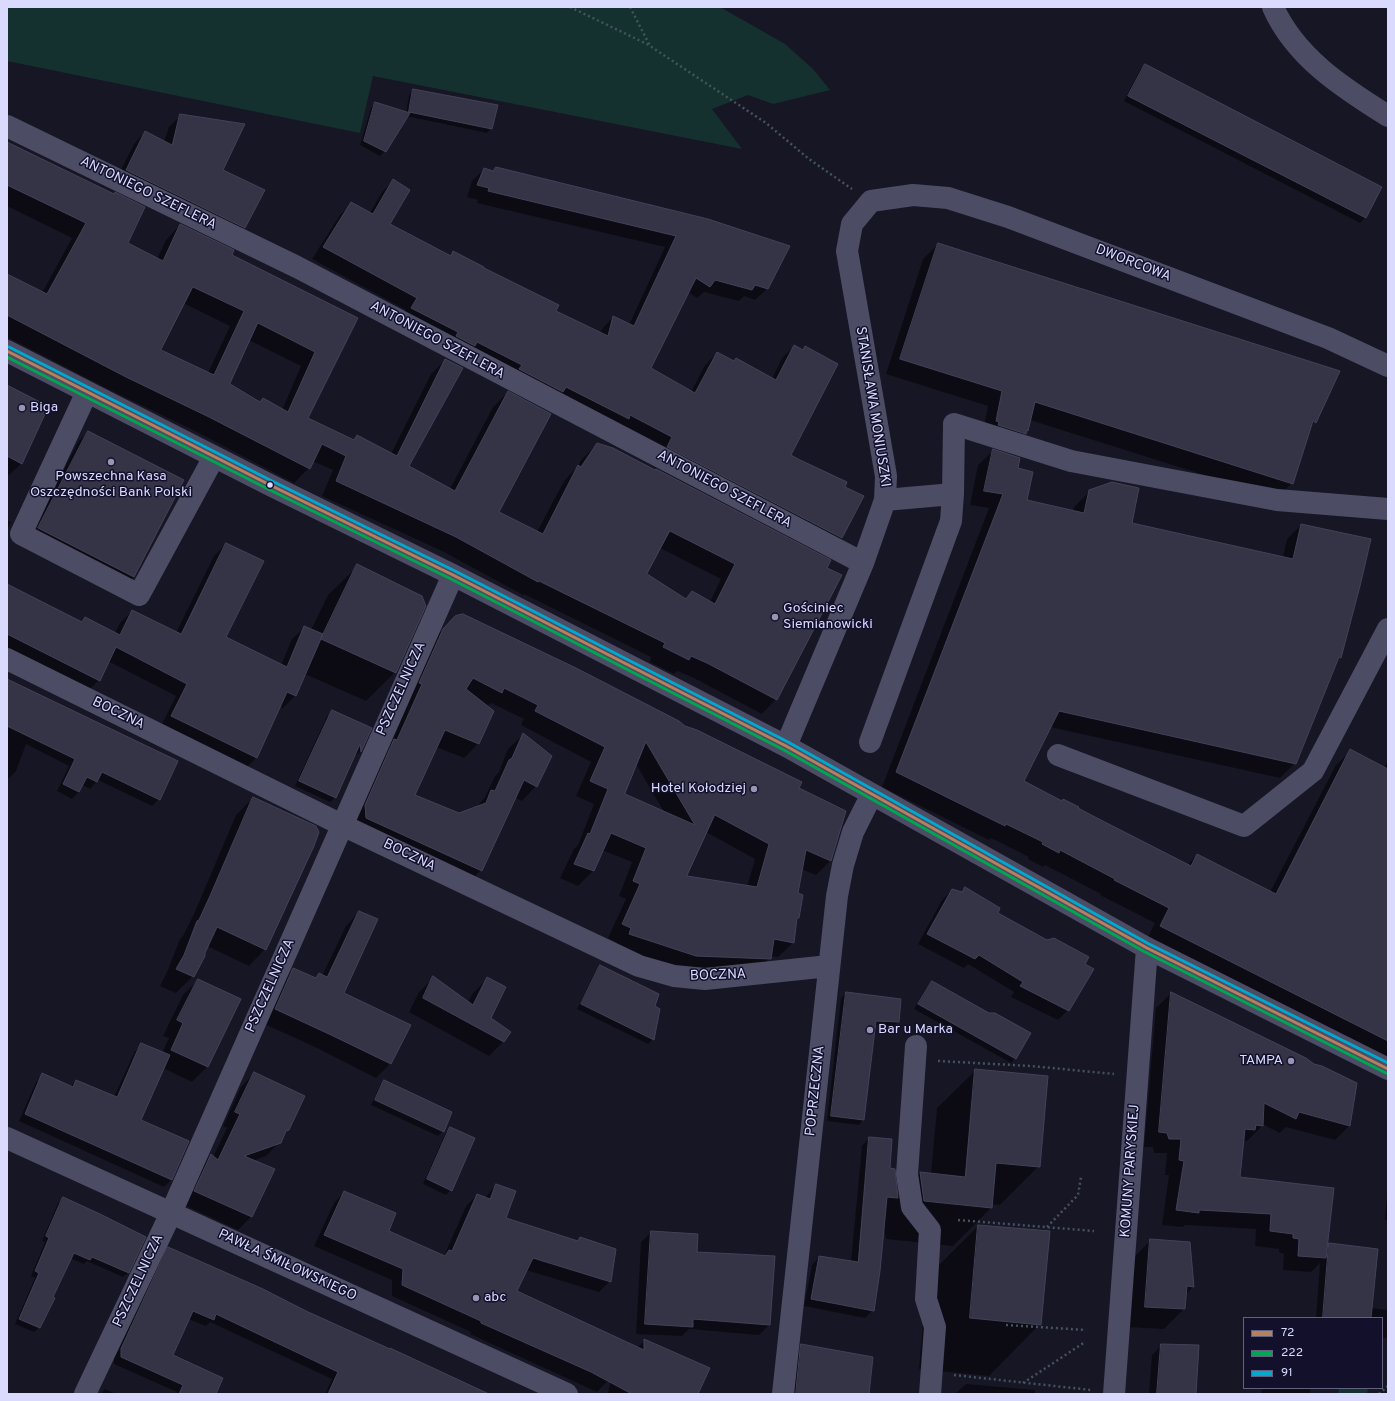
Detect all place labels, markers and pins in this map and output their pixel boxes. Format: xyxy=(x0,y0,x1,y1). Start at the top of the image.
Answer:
place label: Biga xyxy=(30,400,58,416)
marker: Biga xyxy=(17,403,27,413)
marker: Powszechna Kasa Oszczędności Bank Polski xyxy=(106,457,116,467)
place label: Powszechna Kasa Oszczędności Bank Polski xyxy=(30,469,192,502)
unlabelled marker xyxy=(265,480,275,490)
place label: Gościniec Siemianowicki xyxy=(783,601,873,634)
marker: Gościniec Siemianowicki xyxy=(770,612,780,622)
place label: Hotel Kołodziej xyxy=(651,781,746,797)
marker: Hotel Kołodziej xyxy=(749,784,759,794)
place label: Bar u Marka xyxy=(878,1022,953,1038)
marker: Bar u Marka xyxy=(865,1025,875,1035)
place label: TAMPA xyxy=(1239,1053,1283,1069)
marker: TAMPA xyxy=(1286,1056,1296,1066)
place label: abc xyxy=(484,1290,506,1306)
marker: abc xyxy=(471,1293,481,1303)

